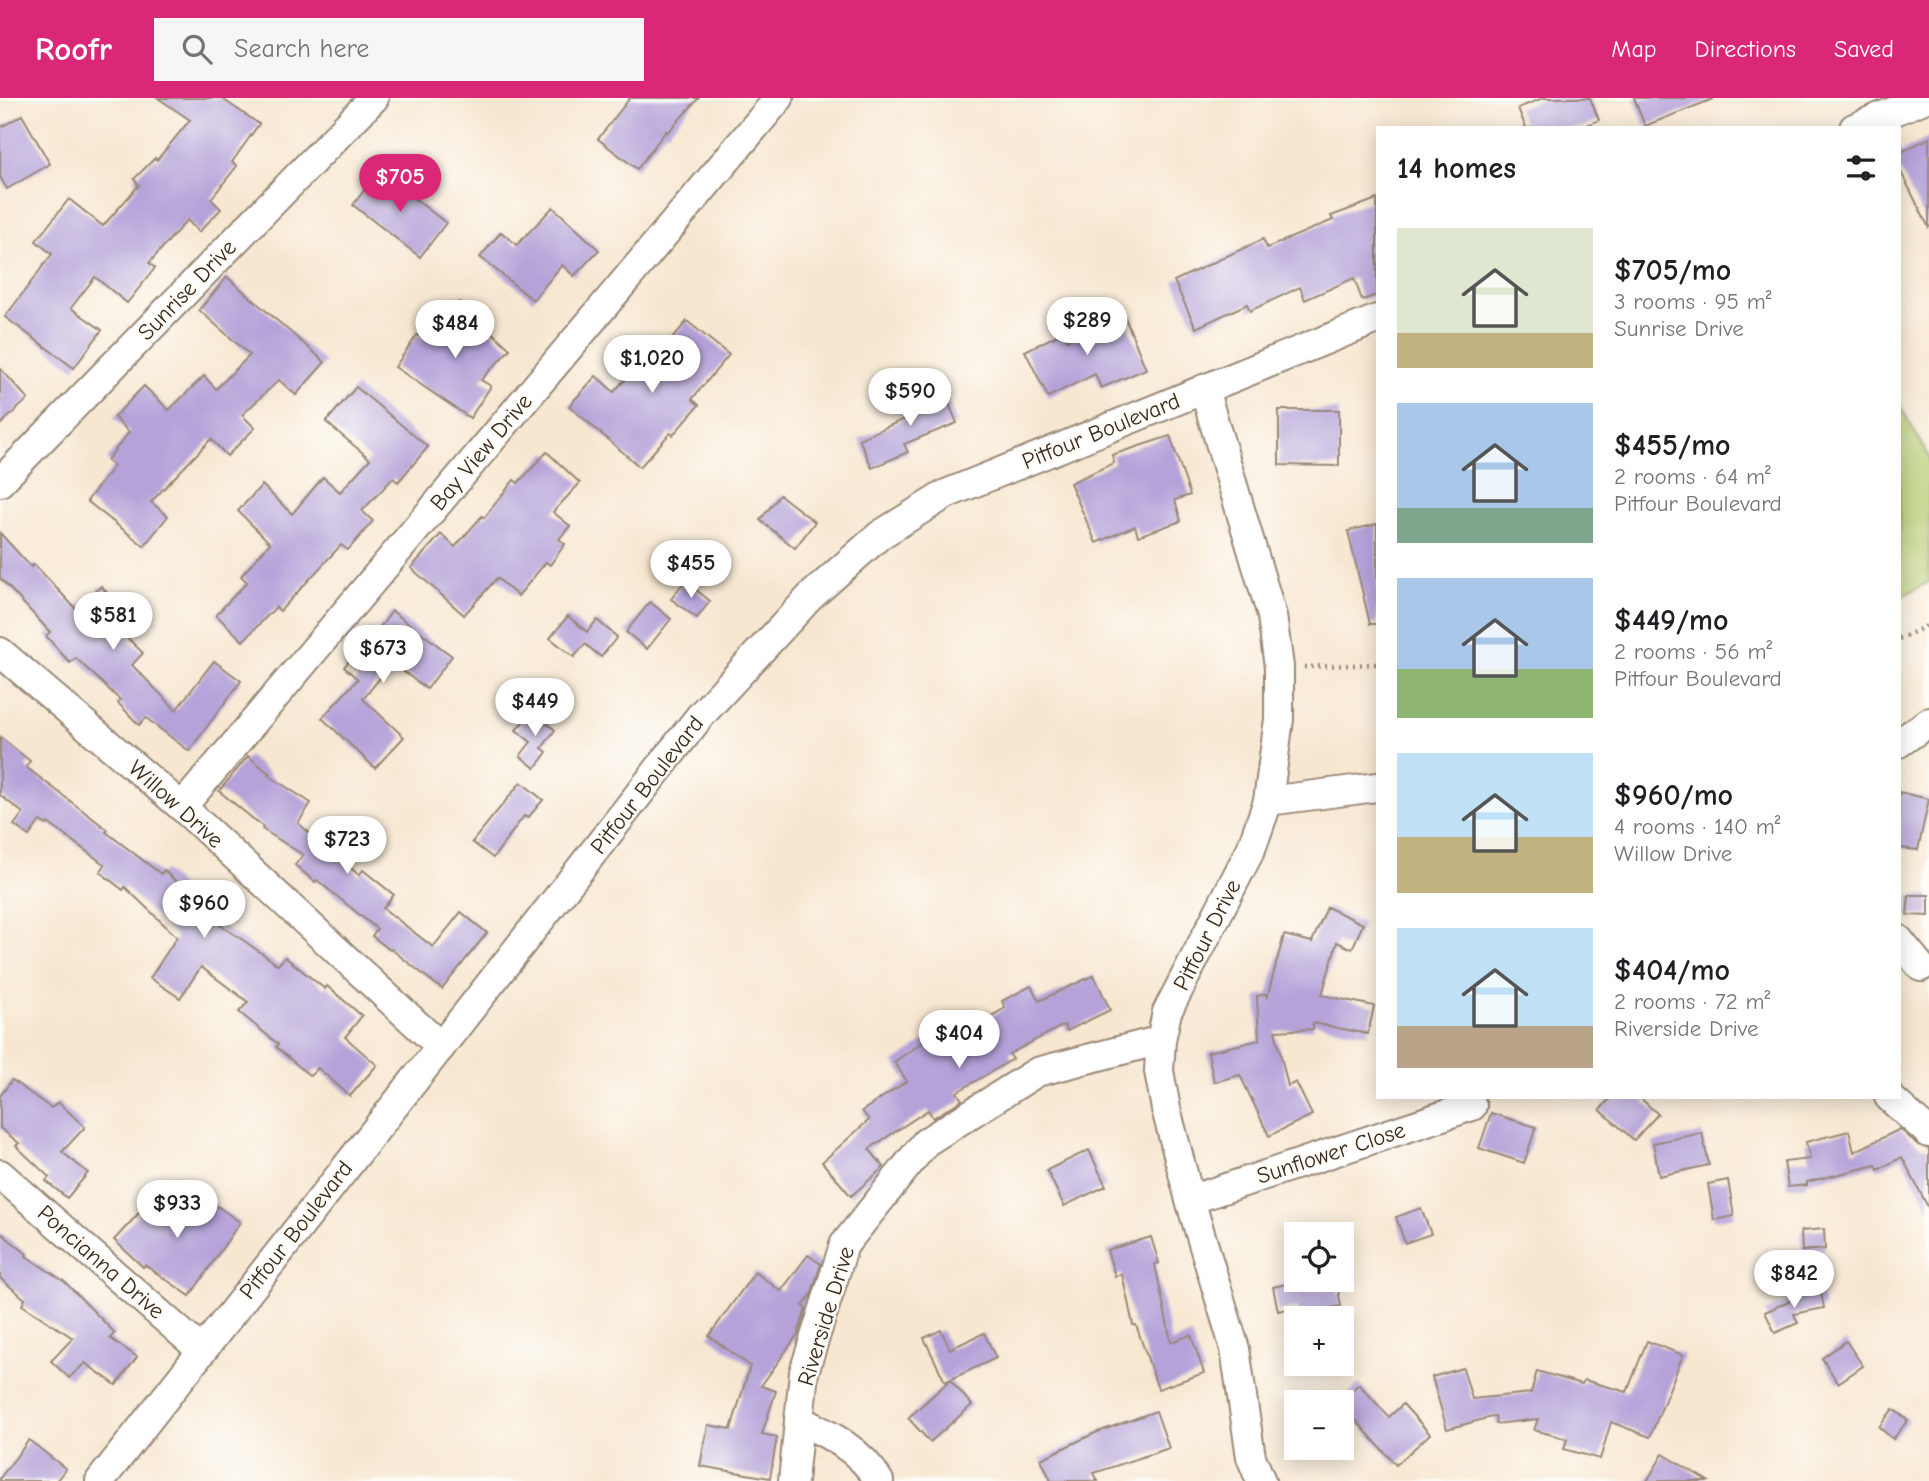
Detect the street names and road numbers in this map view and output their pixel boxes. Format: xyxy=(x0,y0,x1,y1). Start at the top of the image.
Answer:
street label: Sunrise Drive xyxy=(132,234,242,346)
street label: Pitfour Boulevard xyxy=(1018,387,1184,475)
street label: Bay View Drive xyxy=(424,388,538,516)
street label: Pitfour Boulevard xyxy=(585,711,709,859)
street label: Willow Drive xyxy=(123,754,229,854)
street label: Pitfour Drive xyxy=(1168,875,1246,995)
street label: Sunflower Close xyxy=(1253,1116,1409,1190)
street label: Pitfour Boulevard xyxy=(234,1156,358,1304)
street label: Poncianna Drive xyxy=(32,1200,170,1324)
street label: Riverside Drive xyxy=(792,1243,860,1389)

